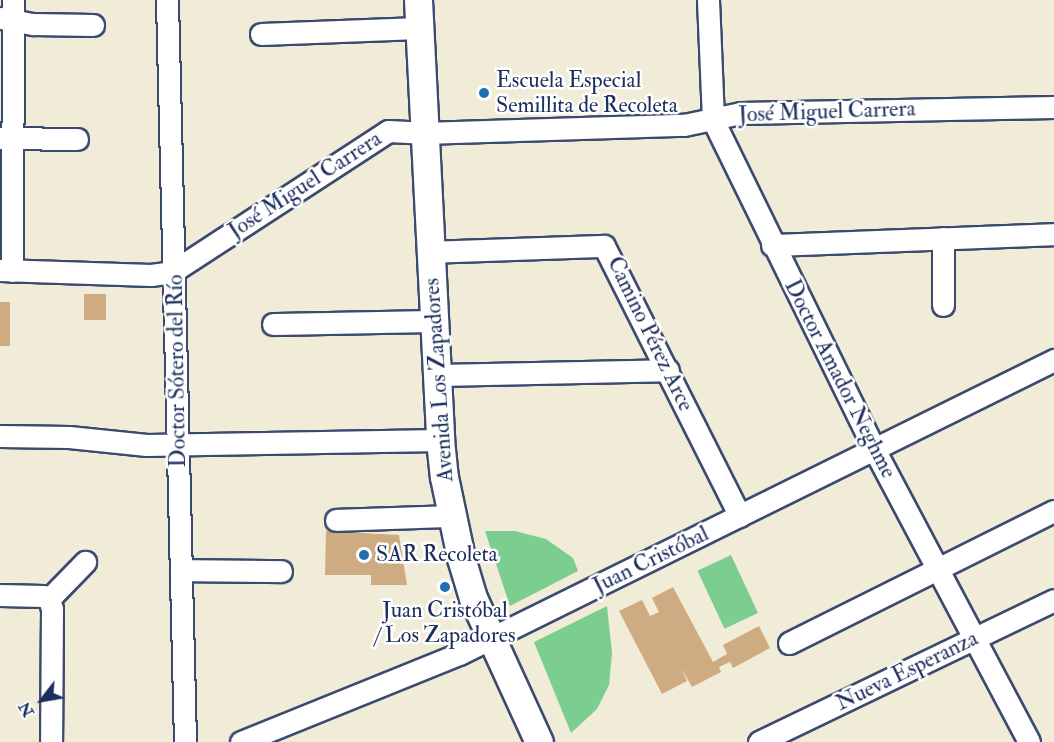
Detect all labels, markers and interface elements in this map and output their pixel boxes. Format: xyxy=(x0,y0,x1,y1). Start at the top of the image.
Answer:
place label: Escuela Especial Semillita de Recoleta xyxy=(496,67,678,118)
marker: Escuela Especial Semillita de Recoleta xyxy=(477,86,491,100)
street label: José Miguel Carrera xyxy=(738,96,916,128)
street label: José Miguel Carrera xyxy=(223,126,387,244)
street label: Camino Pérez Arce xyxy=(601,252,699,416)
street label: Doctor Sótero del Río xyxy=(162,274,192,468)
street label: Doctor Amador Neghme xyxy=(778,275,902,483)
street label: Avenida Los Zapadores xyxy=(419,277,459,483)
street label: Juan Cristóbal xyxy=(589,521,713,599)
place label: SAR Recoleta xyxy=(376,542,498,568)
marker: SAR Recoleta xyxy=(357,548,371,562)
marker: Juan Cristóbal / Los Zapadores xyxy=(438,580,452,594)
place label: Juan Cristóbal / Los Zapadores xyxy=(374,597,516,648)
street label: Nueva Esperanza xyxy=(832,625,982,717)
north arrow xyxy=(12,670,72,730)
text: N xyxy=(14,698,39,721)

